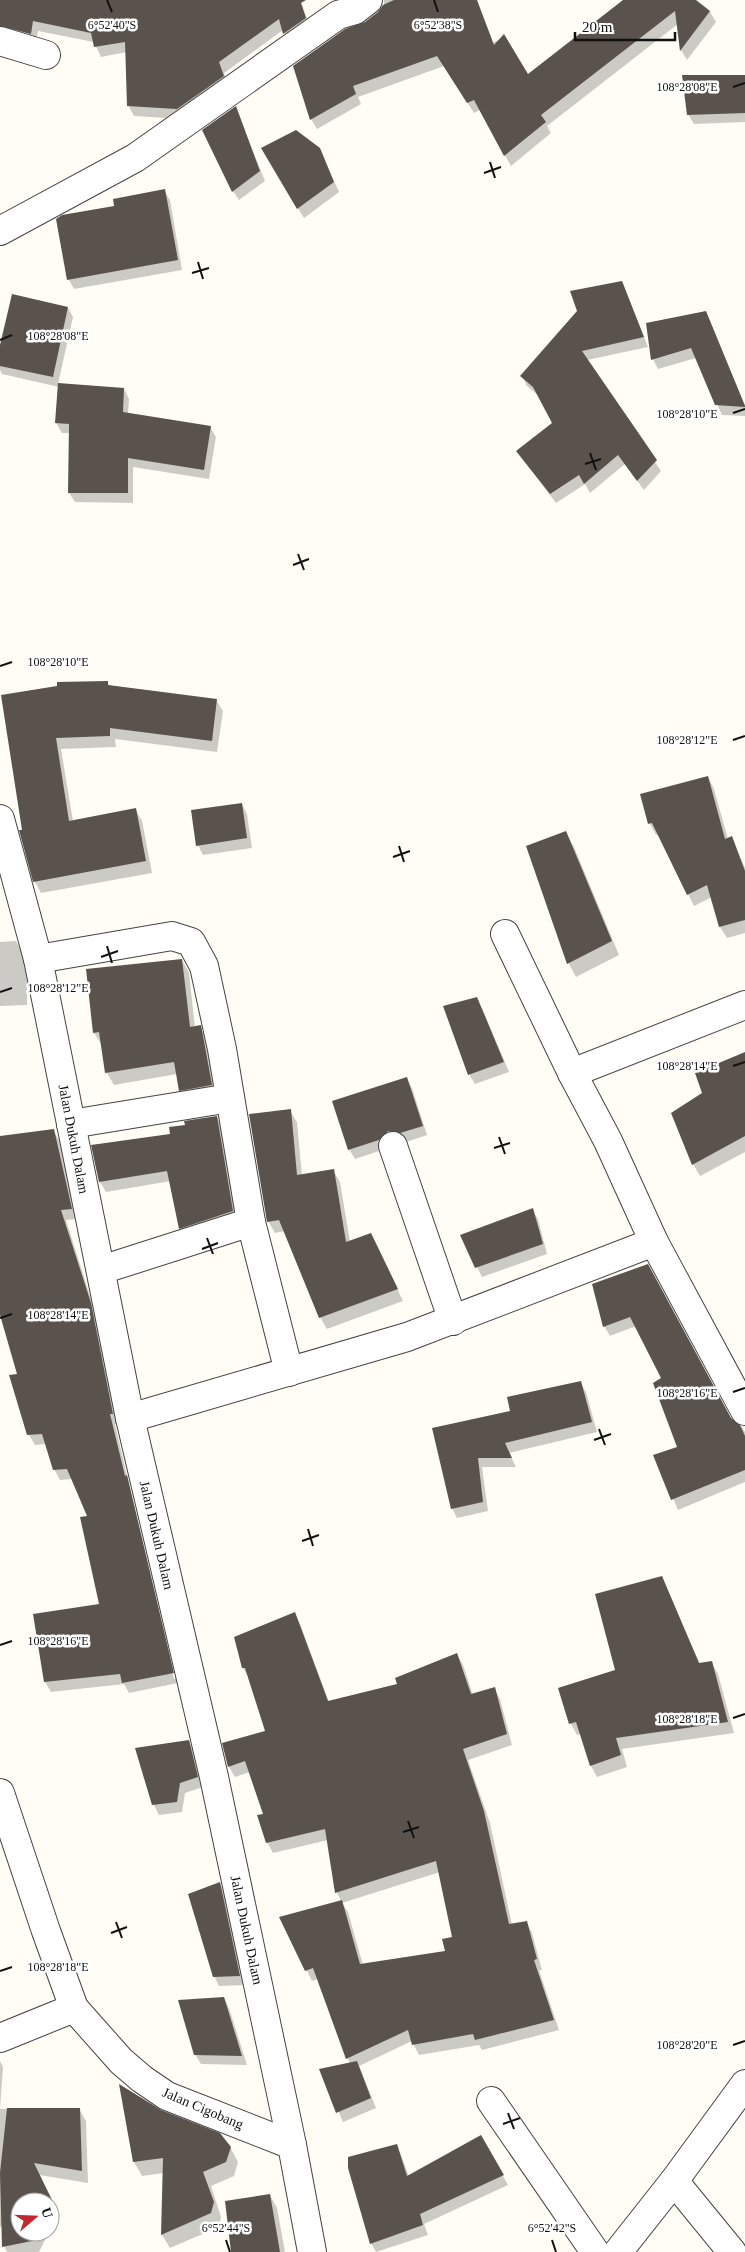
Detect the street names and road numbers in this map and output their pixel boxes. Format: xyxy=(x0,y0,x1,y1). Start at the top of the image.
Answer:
street label: Jalan Dukuh Dalam xyxy=(56,1083,91,1195)
street label: Jalan Dukuh Dalam xyxy=(137,1479,176,1591)
street label: Jalan Dukuh Dalam xyxy=(228,1874,265,1986)
street label: Jalan Cigobang xyxy=(160,2085,246,2132)

